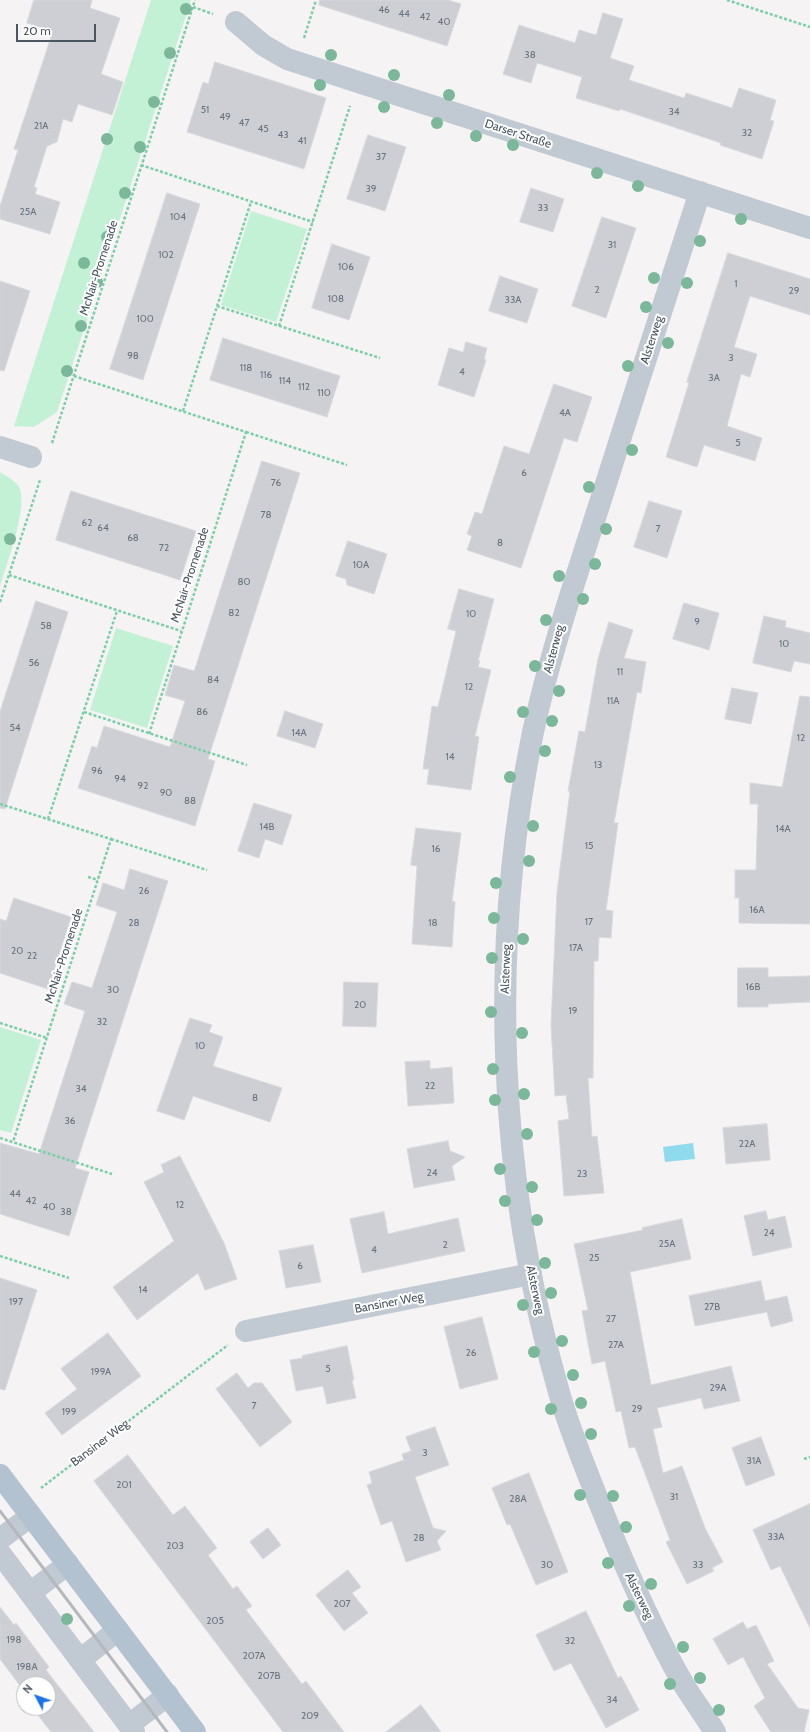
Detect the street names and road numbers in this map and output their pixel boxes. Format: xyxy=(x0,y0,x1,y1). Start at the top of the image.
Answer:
street label: Darser Straße xyxy=(483,116,553,152)
street label: McNair-Promenade xyxy=(77,219,121,317)
street label: Alsterweg xyxy=(637,314,667,366)
street label: McNair-Promenade xyxy=(168,526,212,624)
street label: Alsterweg xyxy=(541,623,567,675)
street label: McNair-Promenade xyxy=(42,907,86,1005)
street label: Alsterweg xyxy=(498,944,514,994)
street label: Alsterweg xyxy=(523,1264,547,1316)
street label: Bansiner Weg xyxy=(354,1289,424,1317)
street label: Bansiner Weg xyxy=(68,1416,132,1470)
street label: Alsterweg xyxy=(622,1570,656,1622)

